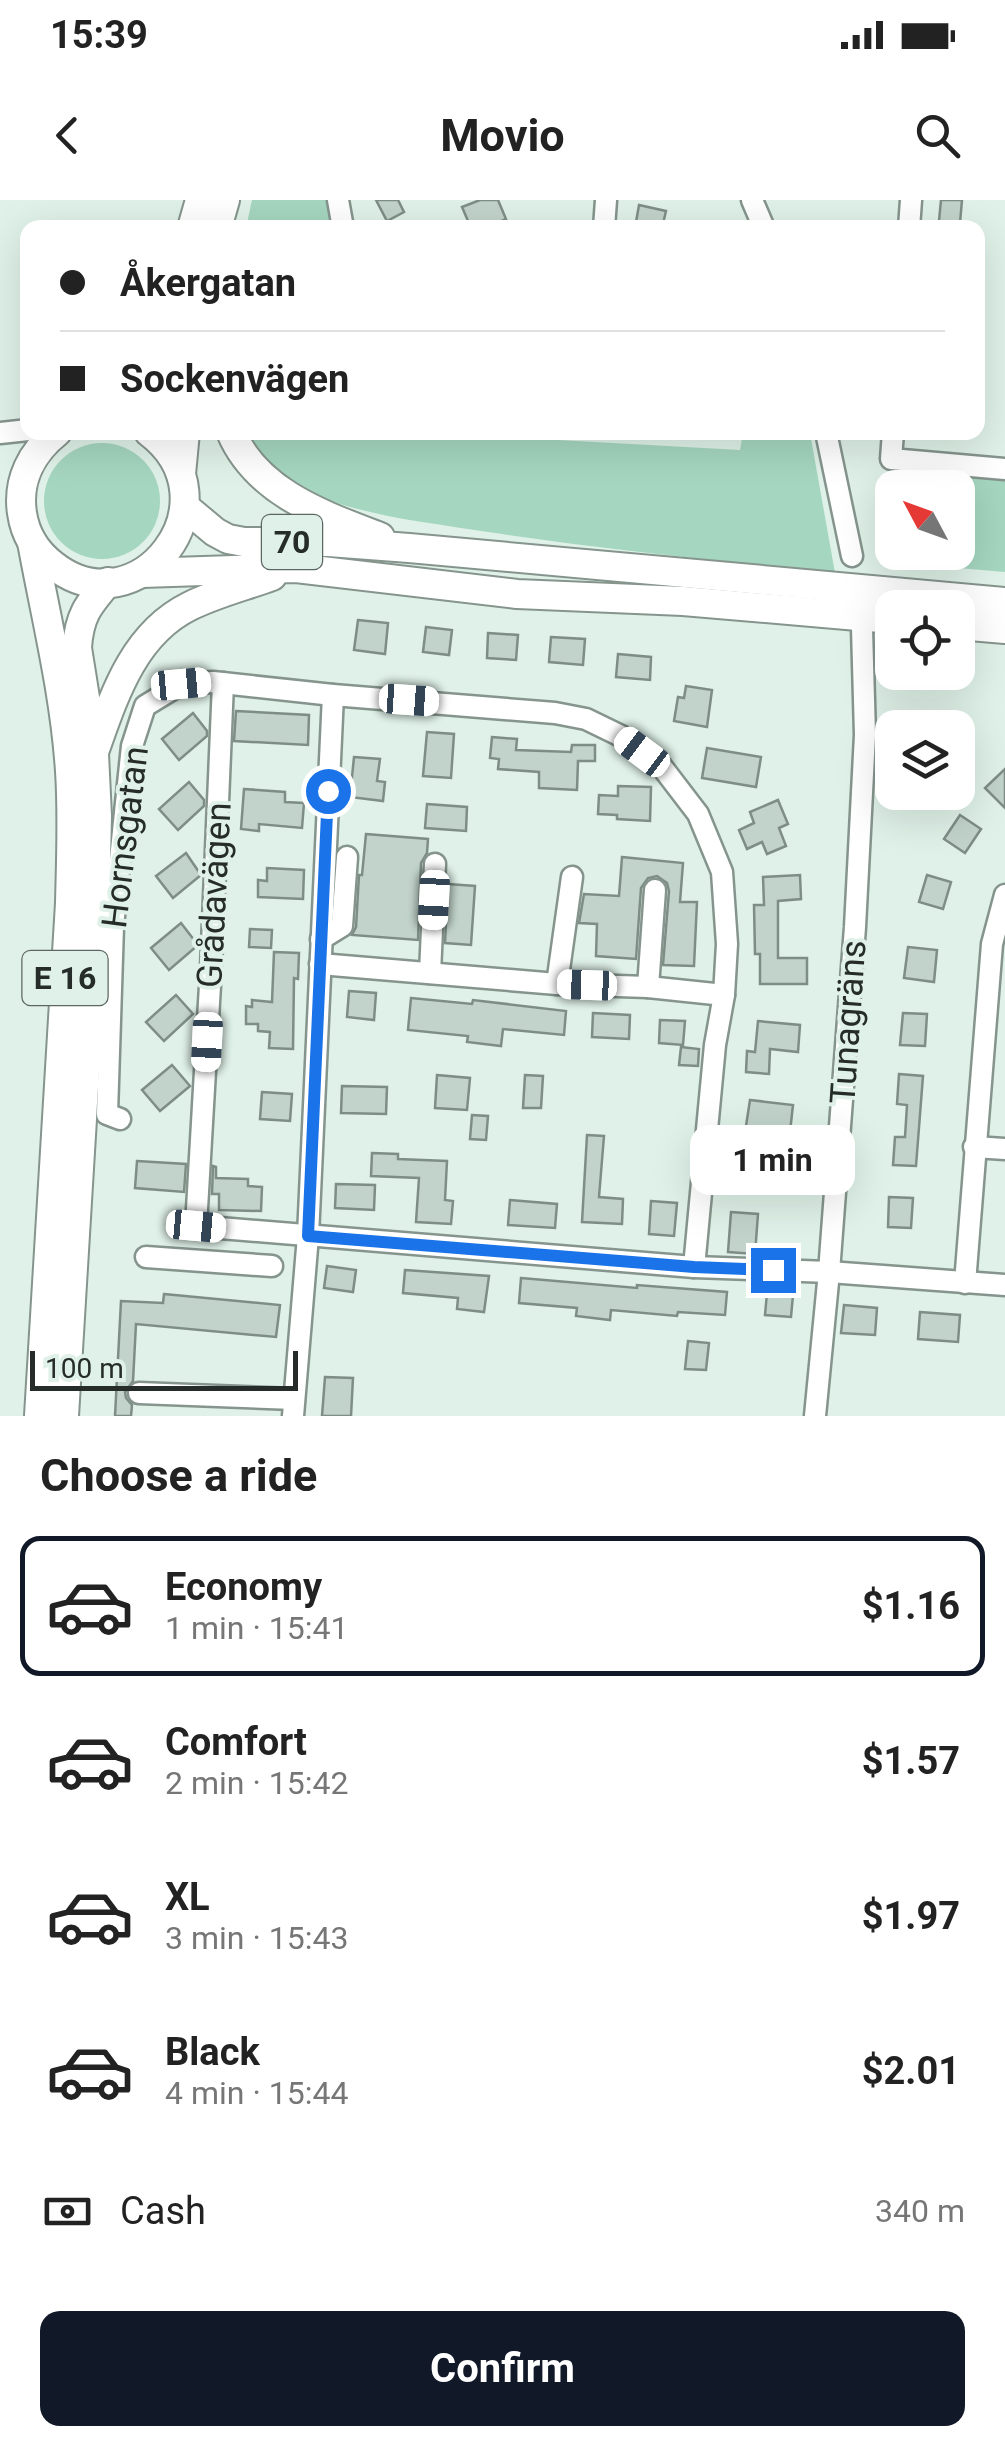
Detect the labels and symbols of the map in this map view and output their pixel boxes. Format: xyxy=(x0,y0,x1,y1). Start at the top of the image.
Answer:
north arrow xyxy=(875,470,975,570)
road number: 70 xyxy=(262,515,322,569)
car xyxy=(150,666,212,702)
car xyxy=(378,683,440,717)
car xyxy=(609,722,675,782)
street label: Hornsgatan xyxy=(94,744,157,930)
route start xyxy=(306,769,351,814)
street label: Grådavägen xyxy=(189,801,240,989)
car xyxy=(417,869,451,931)
street label: Tunagräns xyxy=(822,939,875,1105)
road number: E 16 xyxy=(22,951,108,1005)
car xyxy=(556,969,618,1001)
car xyxy=(190,1011,224,1073)
callout: 1 min xyxy=(690,1125,856,1195)
car xyxy=(165,1208,227,1244)
route end xyxy=(751,1248,796,1293)
scale bar xyxy=(30,1346,298,1390)

